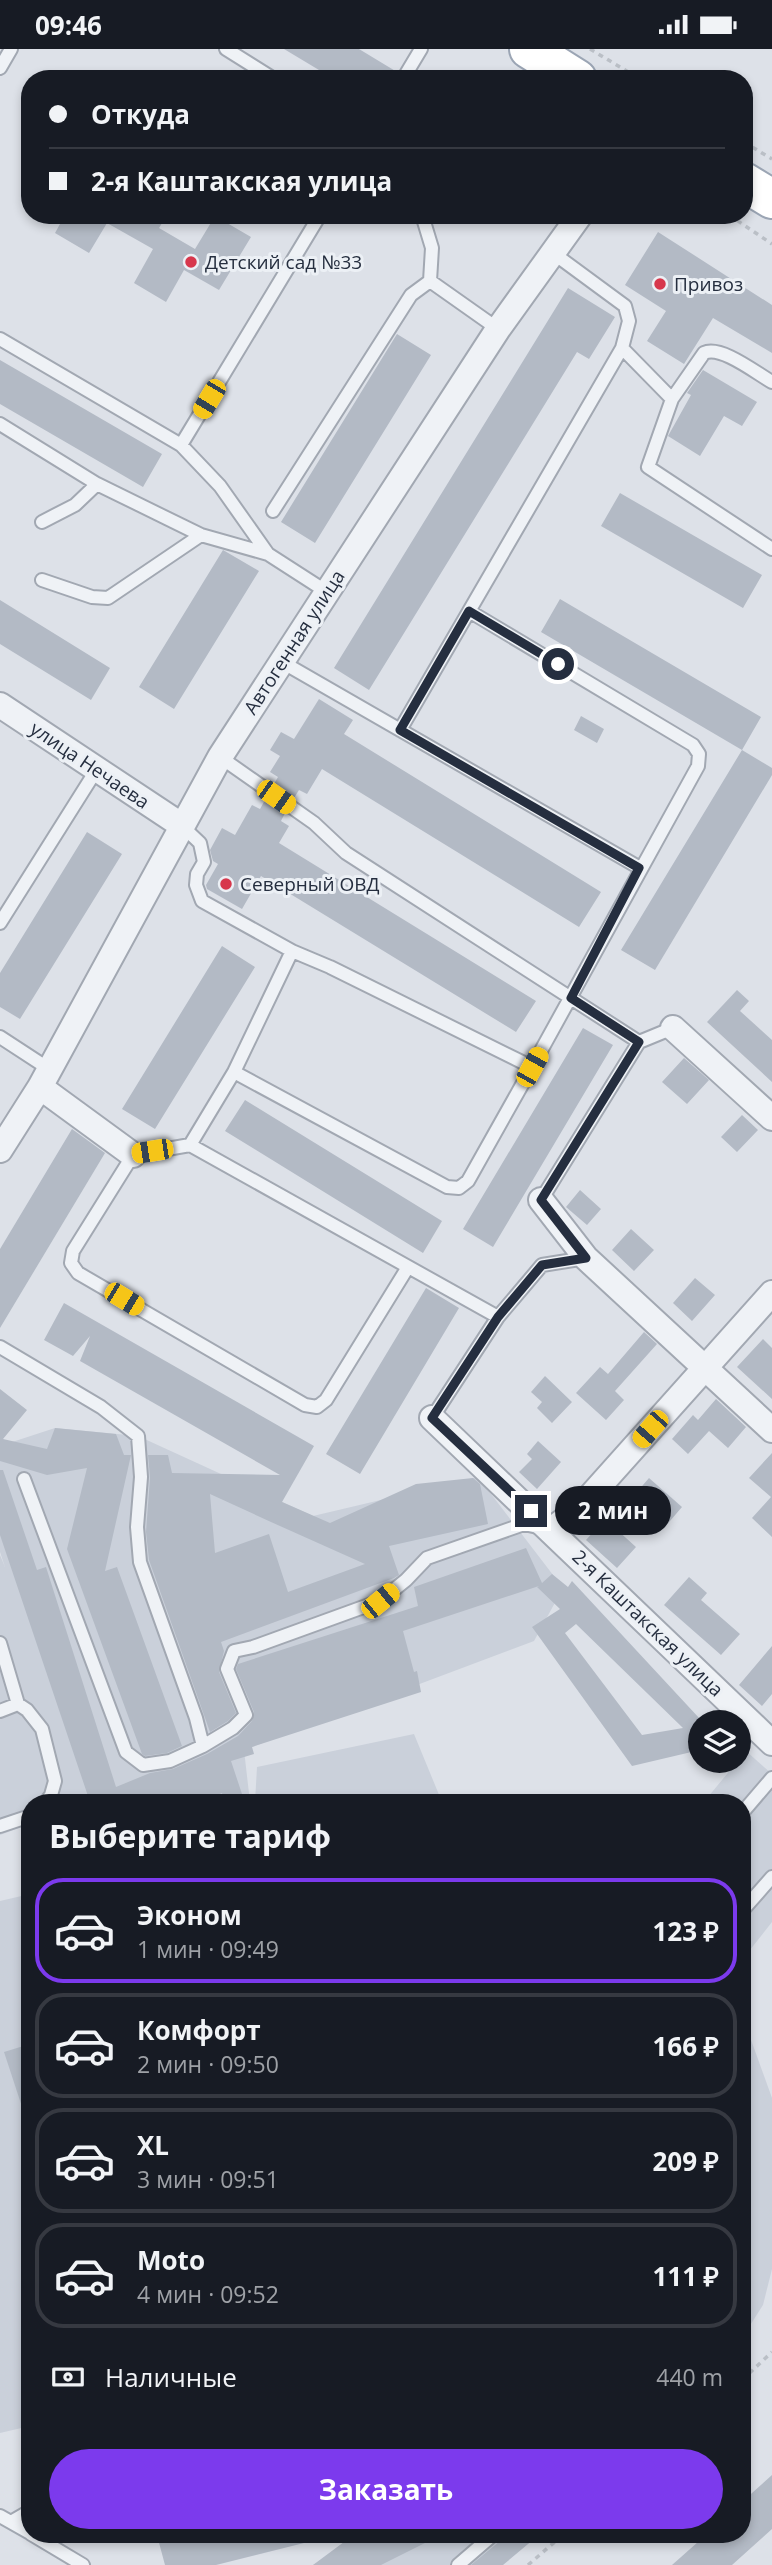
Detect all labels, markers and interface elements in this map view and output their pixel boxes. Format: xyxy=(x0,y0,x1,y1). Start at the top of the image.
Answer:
text: 09:46 xyxy=(35,7,102,43)
text: Откуда xyxy=(91,96,190,132)
text: 2-я Каштакская улица xyxy=(91,163,392,199)
place label: Детский сад №33 xyxy=(205,249,362,275)
marker: Детский сад №33 xyxy=(183,254,199,270)
place label: Привоз xyxy=(674,271,743,297)
marker: Привоз xyxy=(652,276,668,292)
car xyxy=(190,376,229,422)
street label: Автогенная улица xyxy=(238,565,350,719)
route start xyxy=(542,648,574,680)
street label: улица Нечаева xyxy=(25,715,155,815)
car xyxy=(253,776,300,818)
place label: Северный ОВД xyxy=(240,871,380,897)
marker: Северный ОВД xyxy=(218,876,234,892)
car xyxy=(513,1044,552,1090)
car xyxy=(130,1137,175,1165)
car xyxy=(101,1279,148,1319)
car xyxy=(629,1406,672,1452)
callout: 2 мин xyxy=(556,1487,671,1535)
text: 2 мин xyxy=(578,1494,648,1526)
route end xyxy=(515,1495,547,1527)
street label: 2-я Каштакская улица xyxy=(567,1544,729,1702)
car xyxy=(358,1580,403,1622)
map controls xyxy=(688,1710,751,1773)
button: layers xyxy=(688,1710,751,1773)
text: Выберите тариф xyxy=(49,1814,331,1857)
text: Эконом xyxy=(137,1897,242,1933)
icon: car xyxy=(53,1899,116,1962)
text: 123 ₽ xyxy=(653,1913,719,1949)
text: 1 мин · 09:49 xyxy=(137,1933,279,1965)
text: Комфорт xyxy=(137,2012,261,2048)
icon: car xyxy=(53,2014,116,2077)
text: 166 ₽ xyxy=(653,2028,719,2064)
text: 2 мин · 09:50 xyxy=(137,2048,279,2080)
text: XL xyxy=(137,2127,169,2163)
icon: car xyxy=(53,2129,116,2192)
text: 209 ₽ xyxy=(653,2143,719,2179)
text: 3 мин · 09:51 xyxy=(137,2163,279,2195)
text: Moto xyxy=(137,2242,205,2278)
icon: car xyxy=(53,2244,116,2307)
text: 111 ₽ xyxy=(653,2258,719,2294)
text: 4 мин · 09:52 xyxy=(137,2278,279,2310)
icon: cash xyxy=(49,2358,87,2396)
text: Наличные xyxy=(105,2359,237,2395)
text: 440 m xyxy=(656,2361,723,2393)
button: Заказать xyxy=(49,2449,723,2529)

